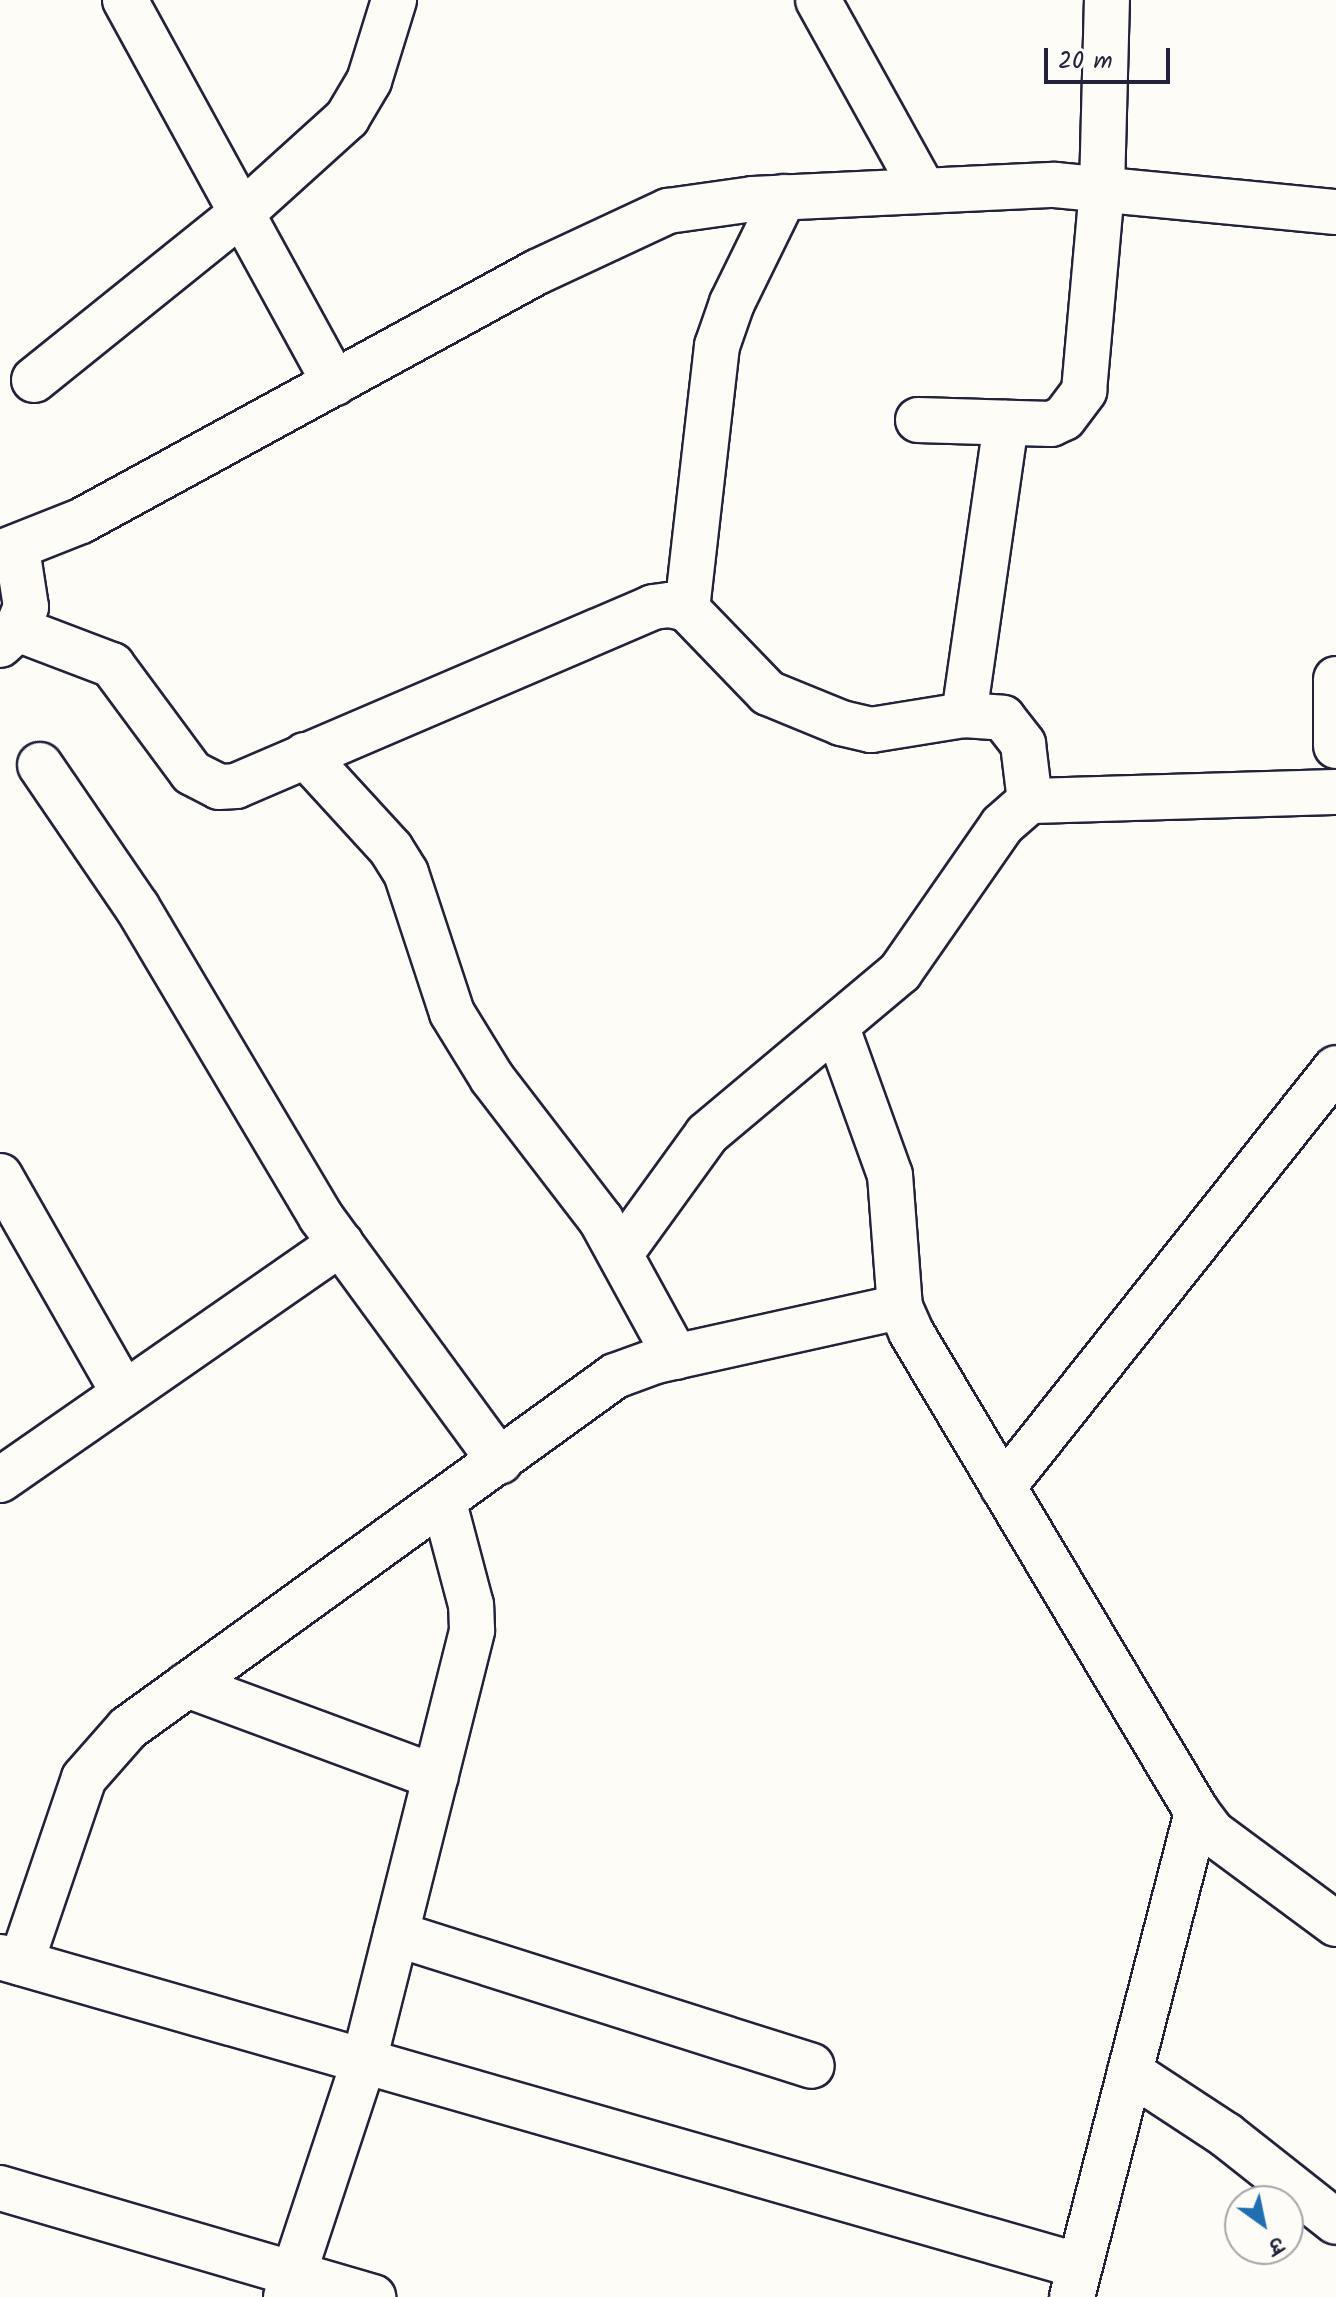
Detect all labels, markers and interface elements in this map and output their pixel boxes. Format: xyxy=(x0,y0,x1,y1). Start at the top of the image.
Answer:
scale bar xyxy=(1048,32,1174,82)
text: 20 m xyxy=(1058,42,1113,81)
north arrow xyxy=(1224,2185,1304,2265)
text: उ xyxy=(1261,2225,1292,2262)

